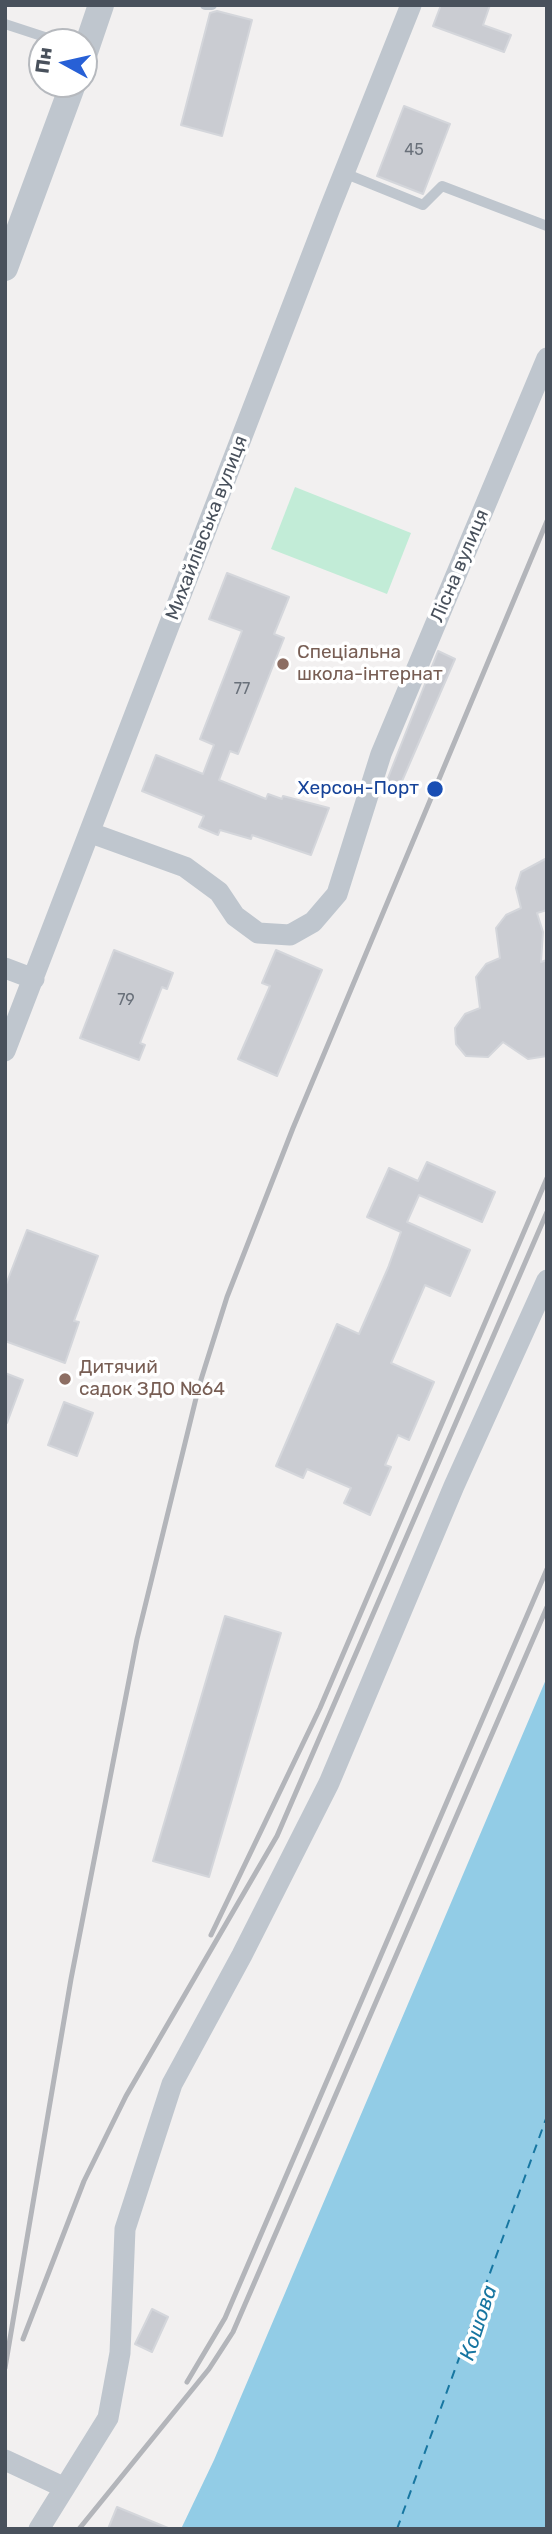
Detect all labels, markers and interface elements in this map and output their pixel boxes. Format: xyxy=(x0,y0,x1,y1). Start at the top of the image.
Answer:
north arrow xyxy=(28,28,98,98)
text: Пн xyxy=(30,46,57,75)
house number: 45 xyxy=(404,140,424,160)
street label: Михайлівська вулиця xyxy=(161,433,253,623)
street label: Лісна вулиця xyxy=(426,506,494,626)
place label: Спеціальна школа-інтернат xyxy=(297,642,443,686)
marker: Спеціальна школа-інтернат xyxy=(275,656,291,672)
house number: 77 xyxy=(234,679,250,699)
place label: Херсон-Порт xyxy=(297,778,419,800)
marker: Херсон-Порт xyxy=(425,779,445,799)
house number: 79 xyxy=(117,990,135,1010)
place label: Дитячий садок ЗДО №64 xyxy=(79,1357,225,1401)
marker: Дитячий садок ЗДО №64 xyxy=(57,1371,73,1387)
water label: Кошова xyxy=(455,2282,503,2364)

